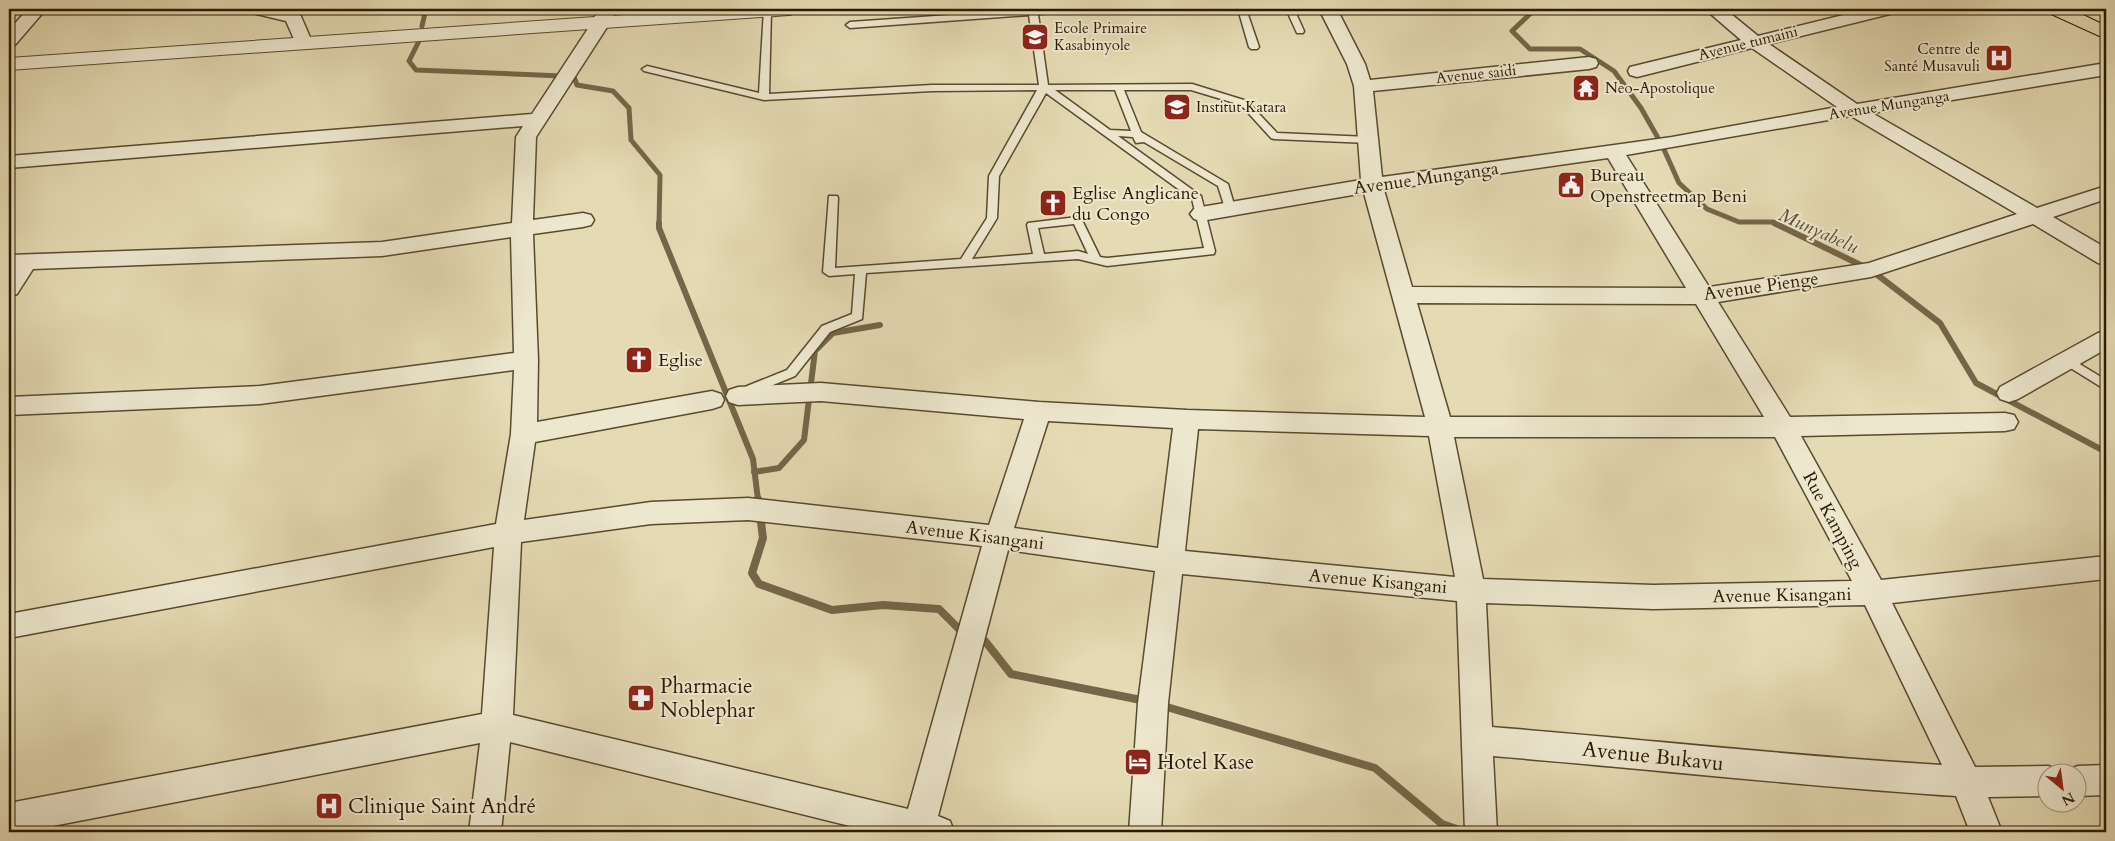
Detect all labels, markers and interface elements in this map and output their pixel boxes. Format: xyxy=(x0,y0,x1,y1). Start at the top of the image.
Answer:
place label: Ecole Primaire Kasabinyole xyxy=(1054,18,1147,55)
street label: Avenue tumaini xyxy=(1696,21,1800,65)
school or university icon: Ecole Primaire Kasabinyole xyxy=(1020,22,1050,52)
place label: Centre de Santé Musavuli xyxy=(1884,39,1980,76)
hospital icon: Centre de Santé Musavuli xyxy=(1984,43,2014,73)
street label: Avenue saidi xyxy=(1435,60,1517,88)
temple icon: Neo-Apostolique xyxy=(1571,73,1601,103)
place label: Neo-Apostolique xyxy=(1605,78,1715,98)
street label: Avenue Munganga xyxy=(1827,86,1951,124)
school or university icon: Institut Katara xyxy=(1162,92,1192,122)
place label: Institut Katara xyxy=(1196,97,1287,117)
street label: Avenue Munganga xyxy=(1352,156,1500,201)
place label: Bureau Openstreetmap Beni xyxy=(1590,163,1747,209)
public building icon: Bureau Openstreetmap Beni xyxy=(1556,170,1586,200)
place label: Eglise Anglicane du Congo xyxy=(1072,181,1199,227)
church icon: Eglise Anglicane du Congo xyxy=(1038,188,1068,218)
water label: Munyabelu xyxy=(1775,202,1863,260)
street label: Avenue Pienge xyxy=(1702,266,1820,307)
church icon: Eglise xyxy=(624,345,654,375)
place label: Eglise xyxy=(658,348,703,373)
street label: Rue Kamping xyxy=(1796,467,1869,574)
street label: Avenue Kisangani xyxy=(905,515,1045,556)
street label: Avenue Kisangani xyxy=(1308,563,1448,600)
street label: Avenue Kisangani xyxy=(1712,582,1852,609)
place label: Pharmacie Noblephar xyxy=(660,672,755,725)
pharmacy icon: Pharmacie Noblephar xyxy=(626,683,656,713)
street label: Avenue Bukavu xyxy=(1581,735,1725,778)
hotel icon: Hotel Kase xyxy=(1123,747,1153,777)
place label: Hotel Kase xyxy=(1157,748,1254,777)
north arrow xyxy=(2038,764,2088,814)
text: N xyxy=(2058,788,2078,810)
hospital icon: Clinique Saint André xyxy=(314,791,344,821)
place label: Clinique Saint André xyxy=(348,792,536,821)

